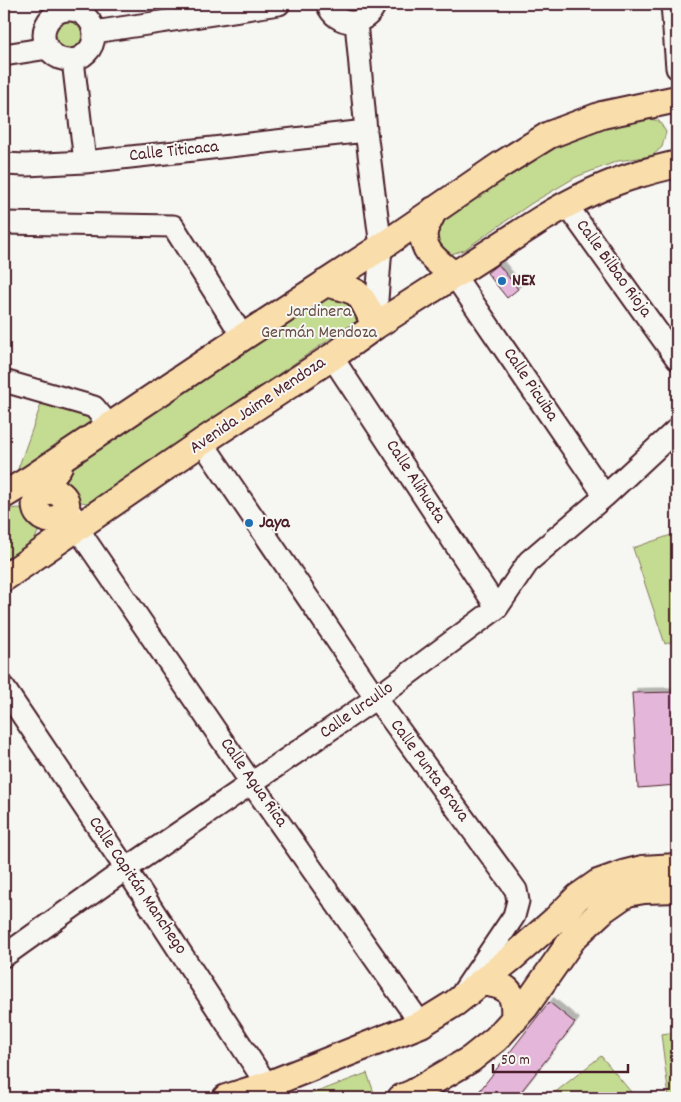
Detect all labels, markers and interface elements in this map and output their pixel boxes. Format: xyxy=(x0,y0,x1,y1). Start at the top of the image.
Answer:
street label: Calle Titicaca xyxy=(128,135,220,169)
street label: Calle Bilbao Rioja xyxy=(569,215,657,324)
place label: NEX xyxy=(512,269,536,294)
marker: NEX xyxy=(496,275,508,287)
park label: Jardinera Germán Mendoza xyxy=(261,300,378,346)
street label: Calle Picuiba xyxy=(496,343,564,427)
street label: Avenida Jaime Mendoza xyxy=(185,351,331,461)
street label: Calle Alihuata xyxy=(379,435,452,529)
place label: Jaya xyxy=(259,511,290,536)
marker: Jaya xyxy=(243,517,255,529)
street label: Calle Urcullo xyxy=(315,676,399,746)
street label: Calle Punta Brava xyxy=(383,715,475,828)
street label: Calle Agua Rica xyxy=(213,733,293,833)
street label: Calle Capitán Manchego xyxy=(81,812,193,960)
scale bar xyxy=(493,1042,628,1074)
text: 50 m xyxy=(501,1050,530,1072)

